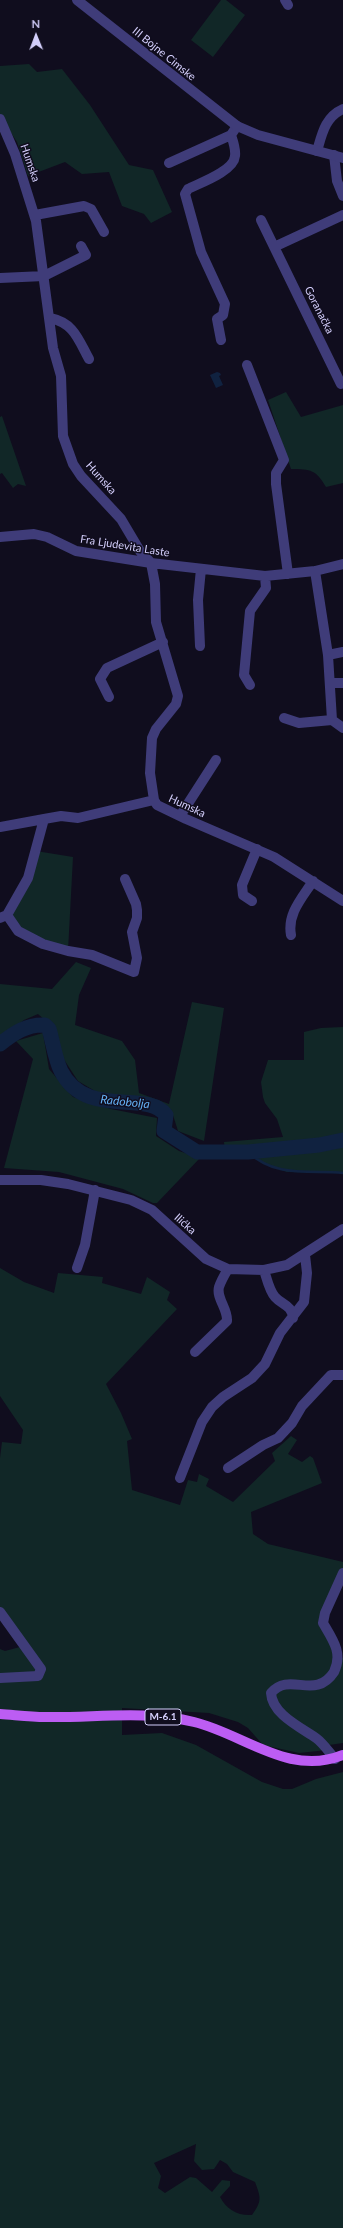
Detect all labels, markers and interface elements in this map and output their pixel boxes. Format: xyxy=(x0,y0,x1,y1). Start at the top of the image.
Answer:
north arrow xyxy=(16,16,56,56)
text: N xyxy=(31,17,40,30)
street label: III Bojne Cimske xyxy=(130,24,198,84)
street label: Humska xyxy=(17,142,43,184)
street label: Goranačka xyxy=(301,284,337,336)
street label: Humska xyxy=(83,459,119,497)
street label: Fra Ljudevita Laste xyxy=(79,532,171,560)
street label: Humska xyxy=(166,792,208,820)
water label: Radobolja xyxy=(100,1092,150,1112)
street label: Ilićka xyxy=(171,1211,199,1237)
road number: M-6.1 xyxy=(145,1709,181,1725)

